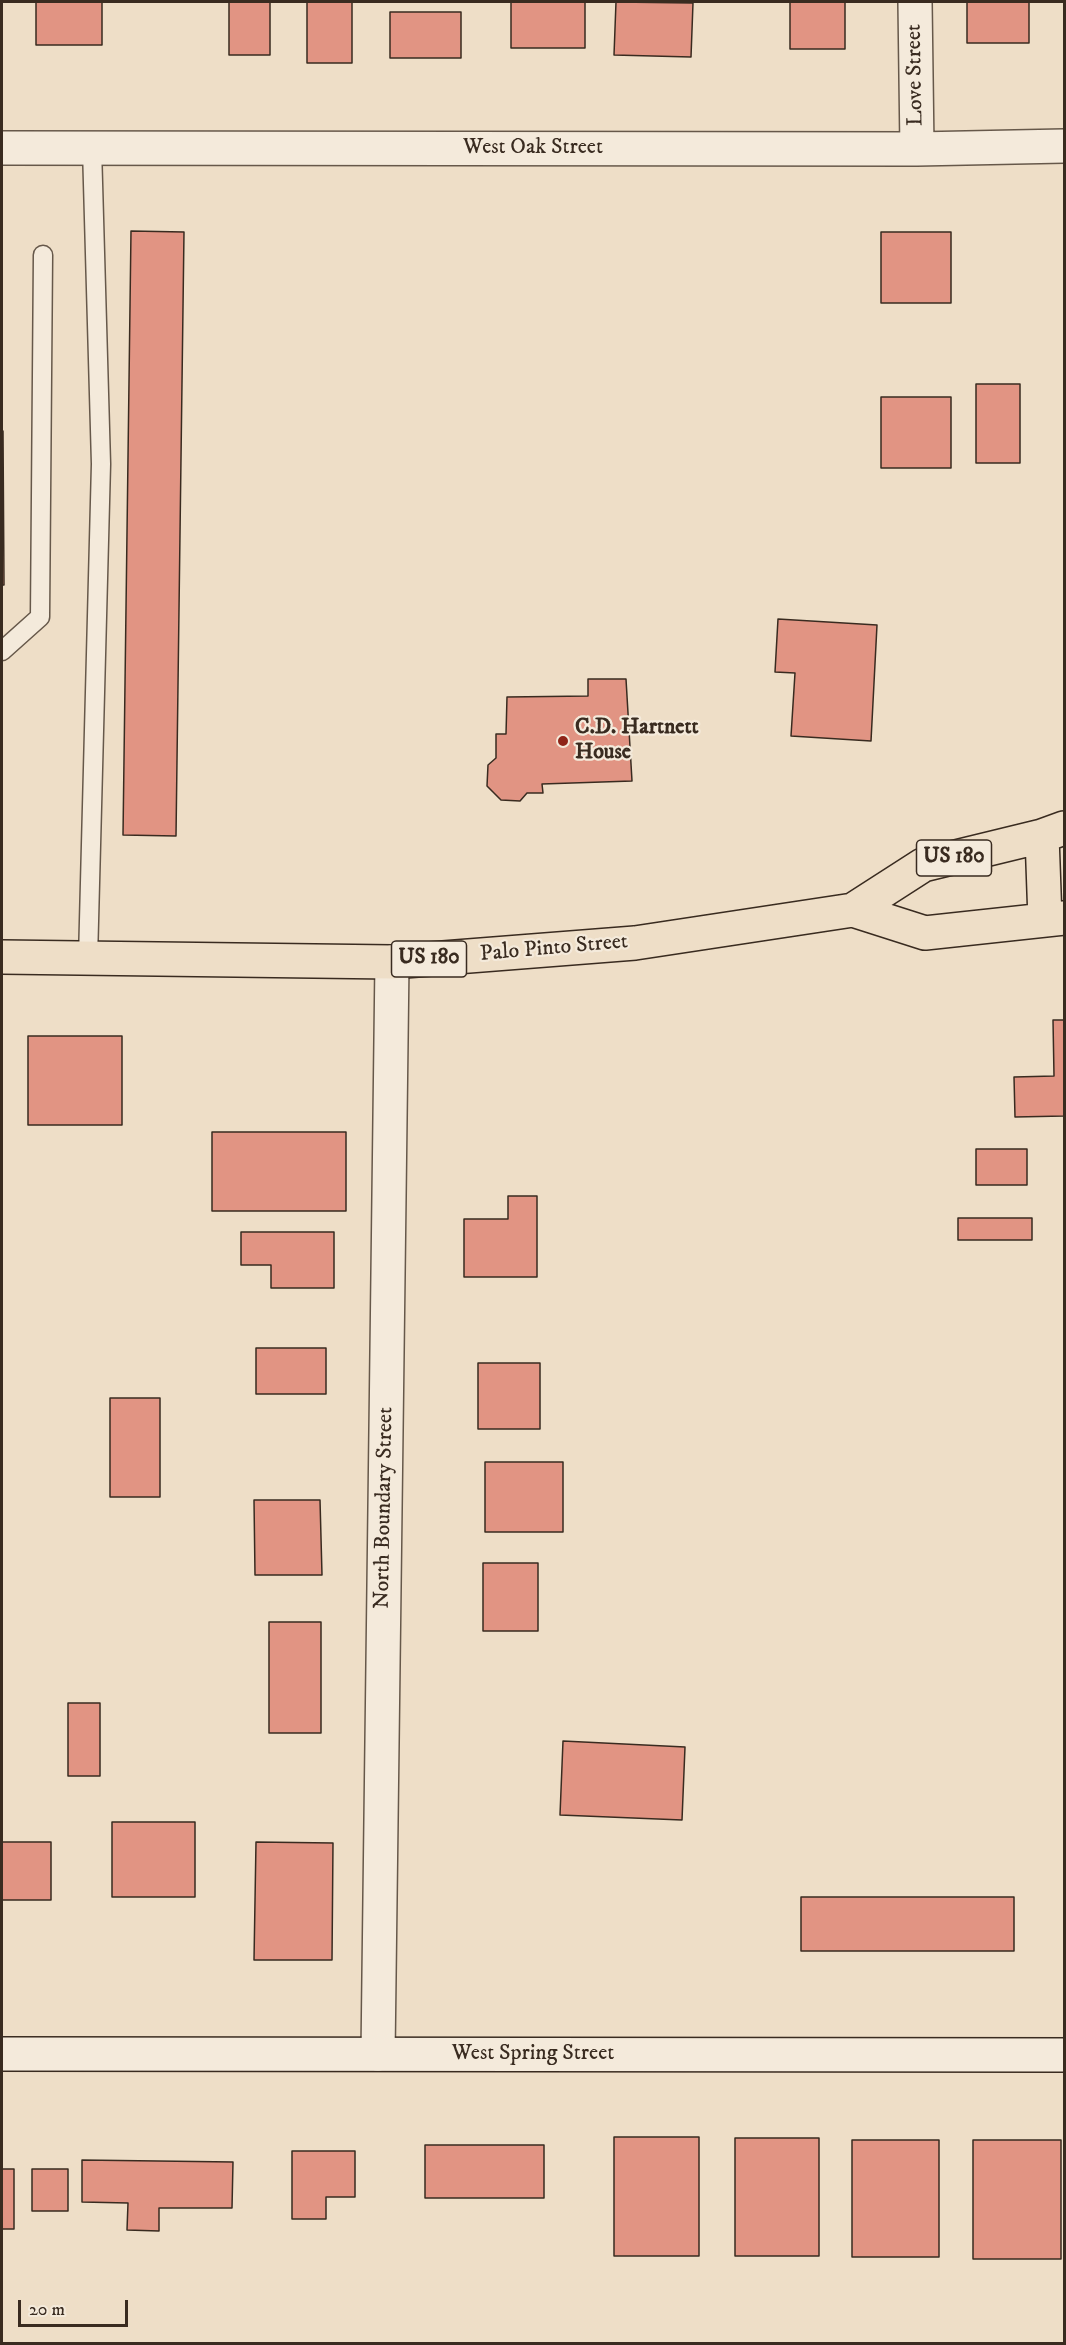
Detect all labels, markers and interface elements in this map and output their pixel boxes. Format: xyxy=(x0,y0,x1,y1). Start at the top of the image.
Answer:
street label: Love Street xyxy=(902,24,930,126)
street label: West Oak Street xyxy=(463,135,603,161)
place label: C.D. Hartnett House xyxy=(575,715,699,766)
marker: C.D. Hartnett House xyxy=(556,734,570,748)
road number: US 180 xyxy=(916,840,992,876)
street label: Palo Pinto Street xyxy=(479,929,629,969)
road number: US 180 xyxy=(392,941,466,977)
street label: North Boundary Street xyxy=(370,1407,400,1609)
street label: West Spring Street xyxy=(452,2041,614,2067)
scale bar xyxy=(21,2288,130,2326)
text: 20 m xyxy=(29,2299,65,2321)

